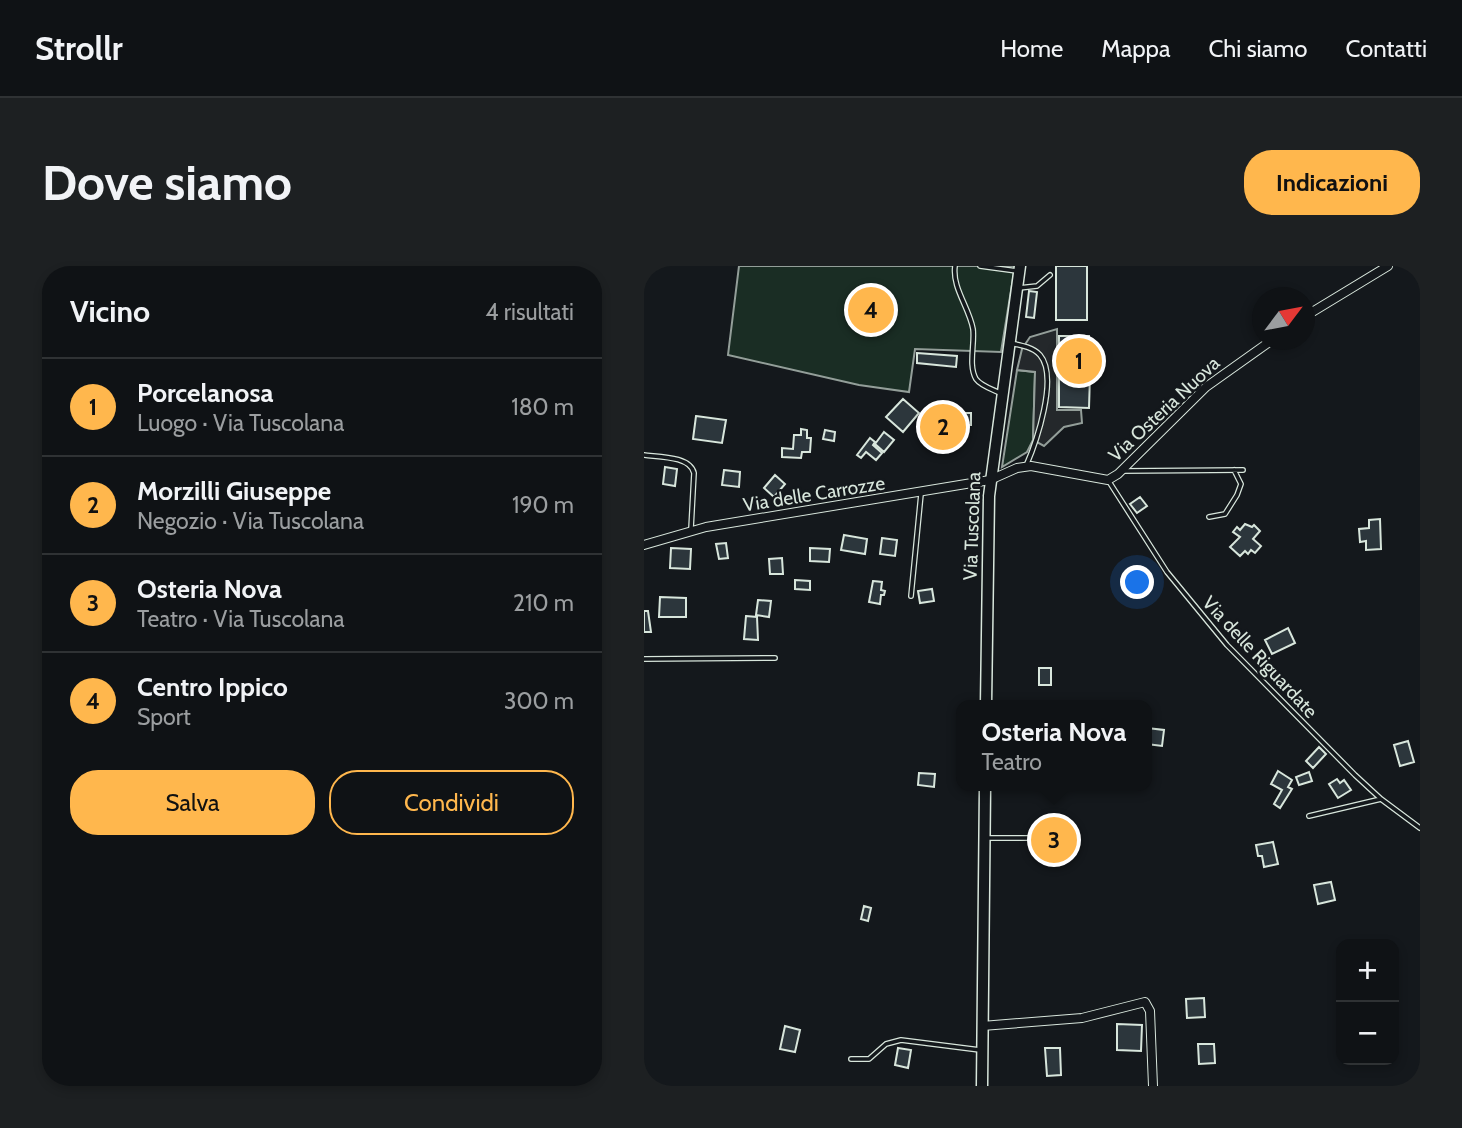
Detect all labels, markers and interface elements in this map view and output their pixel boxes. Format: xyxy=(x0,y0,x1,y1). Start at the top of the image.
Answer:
text: Strollr xyxy=(35,28,123,68)
text: Home xyxy=(1000,34,1063,63)
text: Mappa xyxy=(1101,34,1170,63)
text: Chi siamo xyxy=(1208,34,1307,63)
text: Contatti xyxy=(1345,34,1427,63)
button: Indicazioni xyxy=(1244,150,1420,215)
text: Dove siamo xyxy=(42,153,292,212)
pin: 4 xyxy=(848,284,894,336)
north arrow xyxy=(1252,287,1315,350)
text: Vicino xyxy=(70,293,150,330)
text: 4 risultati xyxy=(485,298,574,326)
pin: 1 xyxy=(1056,335,1102,387)
street label: Via Osteria Nuova xyxy=(1104,352,1224,466)
text: Porcelanosa xyxy=(137,377,273,409)
text: 1 xyxy=(89,393,97,421)
text: 180 m xyxy=(511,393,574,421)
pin: 2 xyxy=(920,401,966,453)
text: Luogo · Via Tuscolana xyxy=(137,409,344,437)
street label: Via delle Carrozze xyxy=(741,471,887,517)
street label: Via Tuscolana xyxy=(959,471,985,581)
text: Morzilli Giuseppe xyxy=(137,475,331,507)
text: 2 xyxy=(87,491,99,519)
text: 190 m xyxy=(512,491,574,519)
text: Negozio · Via Tuscolana xyxy=(137,507,364,535)
your location xyxy=(1120,565,1154,599)
text: Osteria Nova xyxy=(137,573,282,605)
text: 3 xyxy=(87,589,99,617)
text: 210 m xyxy=(513,589,574,617)
street label: Via delle Riguardate xyxy=(1198,591,1323,723)
text: Teatro · Via Tuscolana xyxy=(137,605,344,633)
text: Centro Ippico xyxy=(137,671,288,703)
text: 4 xyxy=(86,687,100,715)
text: 300 m xyxy=(504,687,574,715)
popup xyxy=(956,700,1152,791)
text: Sport xyxy=(137,703,191,731)
text: Osteria Nova xyxy=(982,716,1126,748)
text: Teatro xyxy=(982,748,1042,776)
button: Salva xyxy=(70,770,315,835)
button: Condividi xyxy=(329,770,574,835)
pin: 3 xyxy=(1031,814,1077,866)
map controls xyxy=(1336,939,1399,1065)
button: + xyxy=(1336,939,1399,1002)
button: − xyxy=(1336,1002,1399,1065)

